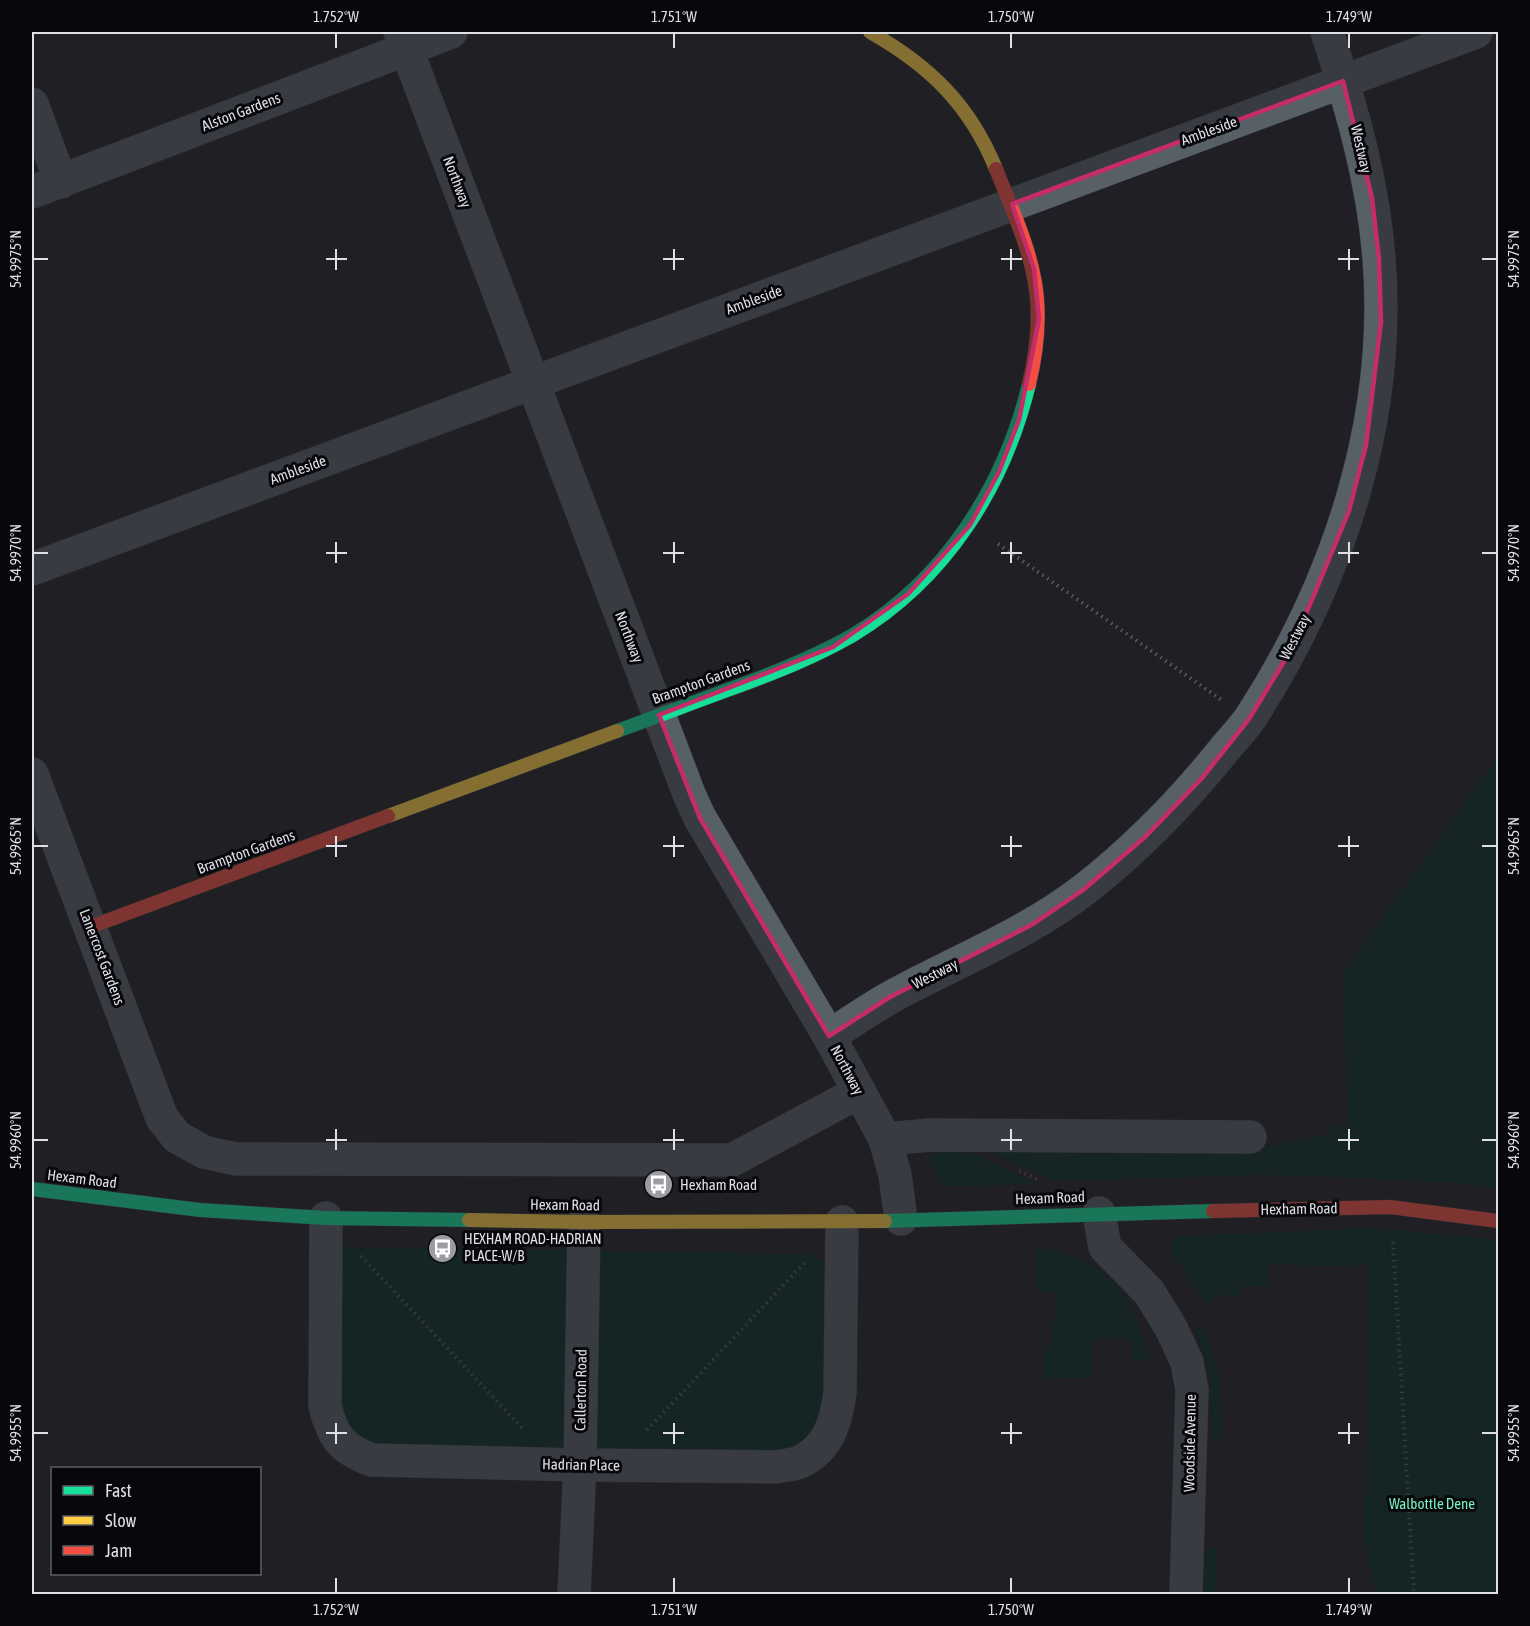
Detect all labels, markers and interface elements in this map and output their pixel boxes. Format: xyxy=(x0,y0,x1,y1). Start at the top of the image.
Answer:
text: 1.752°W xyxy=(313,8,359,25)
text: 1.751°W xyxy=(651,8,697,25)
text: 1.750°W xyxy=(988,8,1034,25)
text: 1.749°W xyxy=(1326,8,1372,25)
street label: Alston Gardens xyxy=(199,89,283,134)
street label: Ambleside xyxy=(1178,112,1239,149)
street label: Westway xyxy=(1348,123,1375,175)
street label: Northway xyxy=(440,154,475,210)
text: 54.9975°N xyxy=(7,230,24,288)
text: 54.9975°N xyxy=(1505,230,1522,288)
street label: Ambleside xyxy=(723,281,784,318)
street label: Ambleside xyxy=(267,451,328,488)
text: 54.9970°N xyxy=(7,524,24,582)
text: 54.9970°N xyxy=(1505,524,1522,582)
street label: Northway xyxy=(612,609,647,665)
street label: Westway xyxy=(1276,611,1313,662)
street label: Brampton Gardens xyxy=(650,656,752,707)
text: 54.9965°N xyxy=(7,817,24,875)
text: 54.9965°N xyxy=(1505,817,1522,875)
street label: Brampton Gardens xyxy=(195,826,297,877)
street label: Lanercost Gardens xyxy=(76,906,129,1007)
street label: Westway xyxy=(909,955,960,992)
street label: Northway xyxy=(827,1042,868,1097)
text: 54.9960°N xyxy=(7,1111,24,1169)
text: 54.9960°N xyxy=(1505,1111,1522,1169)
street label: Hexam Road xyxy=(46,1166,118,1191)
bus stop icon: Hexham Road xyxy=(643,1169,675,1201)
place label: Hexham Road xyxy=(680,1176,757,1193)
street label: Hexam Road xyxy=(1015,1188,1085,1207)
street label: Hexam Road xyxy=(530,1195,600,1214)
street label: Hexham Road xyxy=(1260,1199,1338,1218)
place label: HEXHAM ROAD-HADRIAN PLACE-W/B xyxy=(464,1230,602,1264)
bus stop icon: HEXHAM ROAD-HADRIAN PLACE-W/B xyxy=(427,1232,459,1264)
street label: Callerton Road xyxy=(571,1349,590,1431)
street label: Woodside Avenue xyxy=(1180,1394,1199,1492)
text: 54.9955°N xyxy=(7,1404,24,1462)
text: 54.9955°N xyxy=(1505,1404,1522,1462)
street label: Hadrian Place xyxy=(542,1455,620,1474)
legend xyxy=(51,1467,261,1575)
text: Fast xyxy=(105,1480,132,1501)
park label: Walbottle Dene xyxy=(1389,1495,1475,1512)
text: Slow xyxy=(105,1510,136,1531)
text: Jam xyxy=(105,1540,132,1561)
text: 1.752°W xyxy=(313,1601,359,1618)
text: 1.751°W xyxy=(651,1601,697,1618)
text: 1.750°W xyxy=(988,1601,1034,1618)
text: 1.749°W xyxy=(1326,1601,1372,1618)

